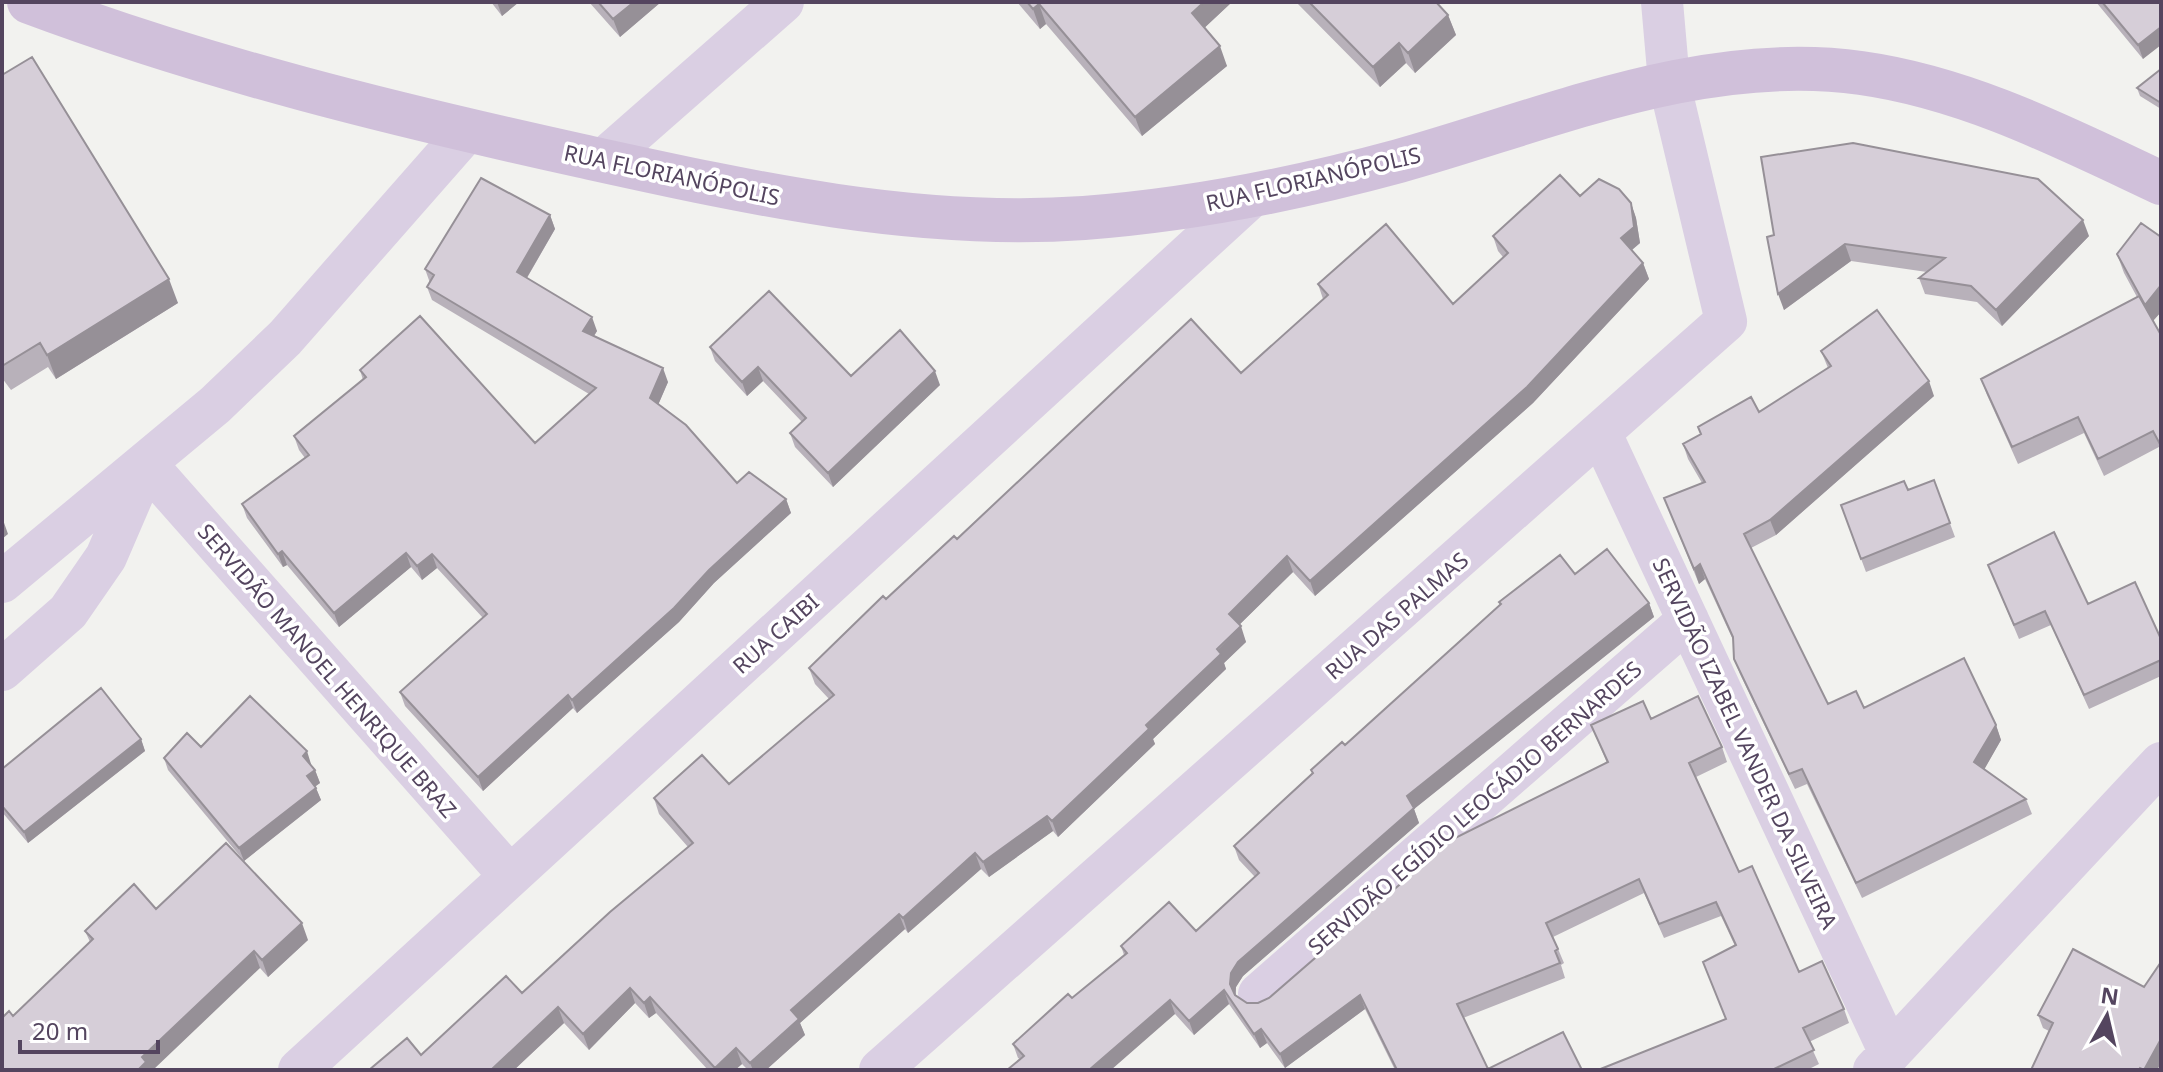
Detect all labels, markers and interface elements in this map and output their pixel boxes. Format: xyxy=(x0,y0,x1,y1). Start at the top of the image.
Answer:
street label: RUA FLORIANÓPOLIS xyxy=(561,136,783,212)
street label: RUA FLORIANÓPOLIS xyxy=(1203,139,1423,217)
street label: SERVIDÃO MANOEL HENRIQUE BRAZ xyxy=(192,517,464,823)
street label: RUA DAS PALMAS xyxy=(1318,544,1474,686)
street label: SERVIDÃO IZABEL VANDER DA SILVEIRA xyxy=(1647,553,1846,934)
street label: RUA CAIBI xyxy=(725,586,825,680)
street label: SERVIDÃO EGÍDIO LEOCÁDIO BERNARDES xyxy=(1301,654,1647,960)
north arrow xyxy=(2067,976,2147,1056)
text: N xyxy=(2099,979,2121,1011)
scale bar xyxy=(20,1004,158,1054)
text: 20 m xyxy=(32,1014,88,1047)

